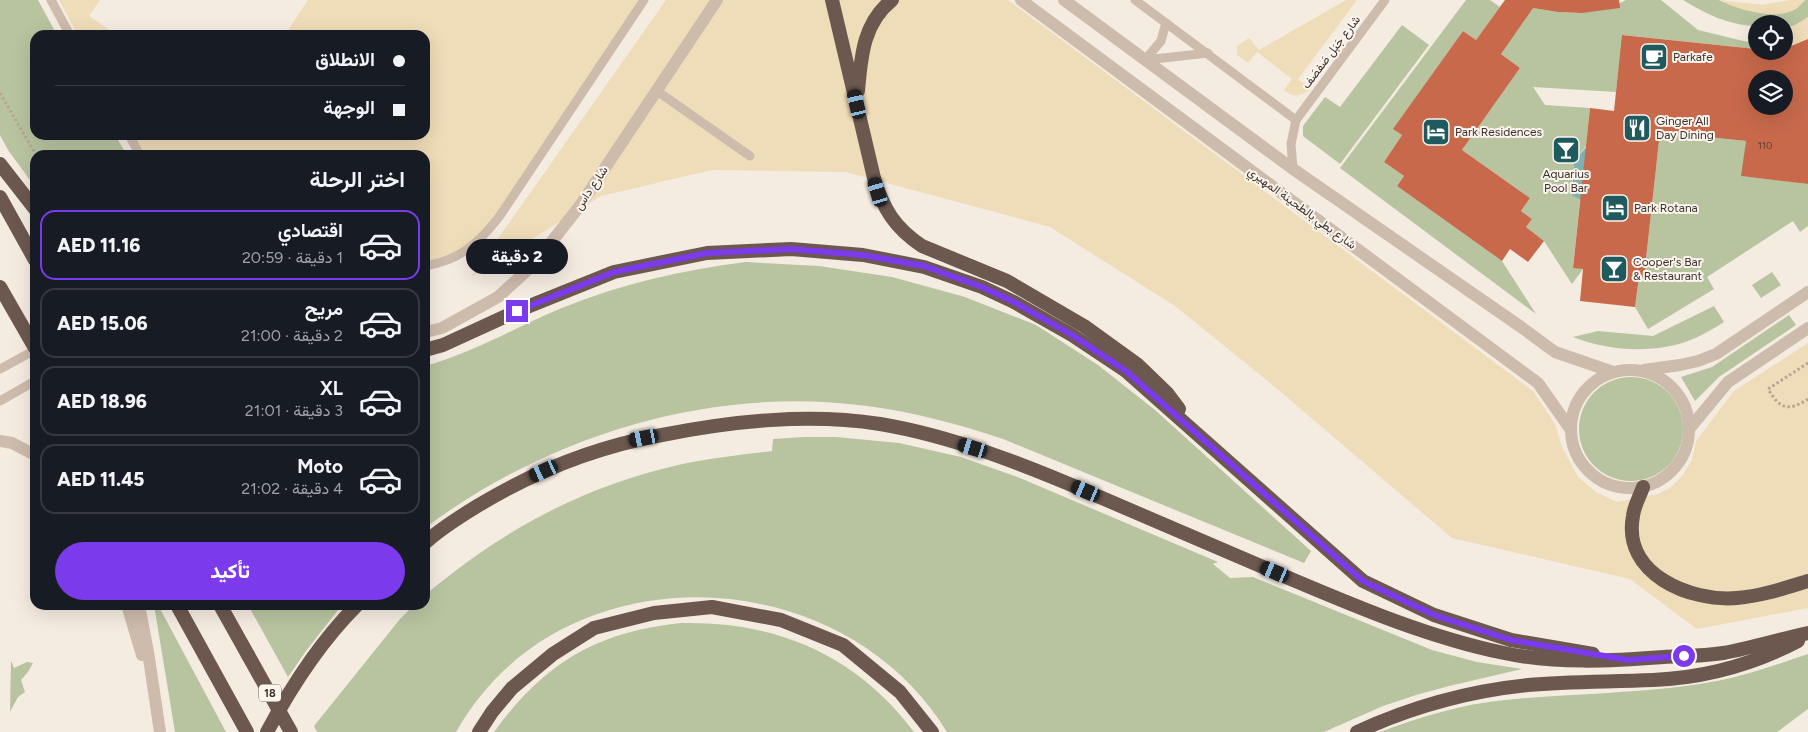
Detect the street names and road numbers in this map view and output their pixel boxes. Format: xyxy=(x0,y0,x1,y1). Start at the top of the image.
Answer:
street label: شارع جَبَل صَفصَف xyxy=(1299,13,1365,92)
street label: شارع داس xyxy=(571,163,612,214)
street label: شارع بطي بالطحينة المهيري xyxy=(1243,164,1359,254)
road number: 18 xyxy=(259,684,281,701)

